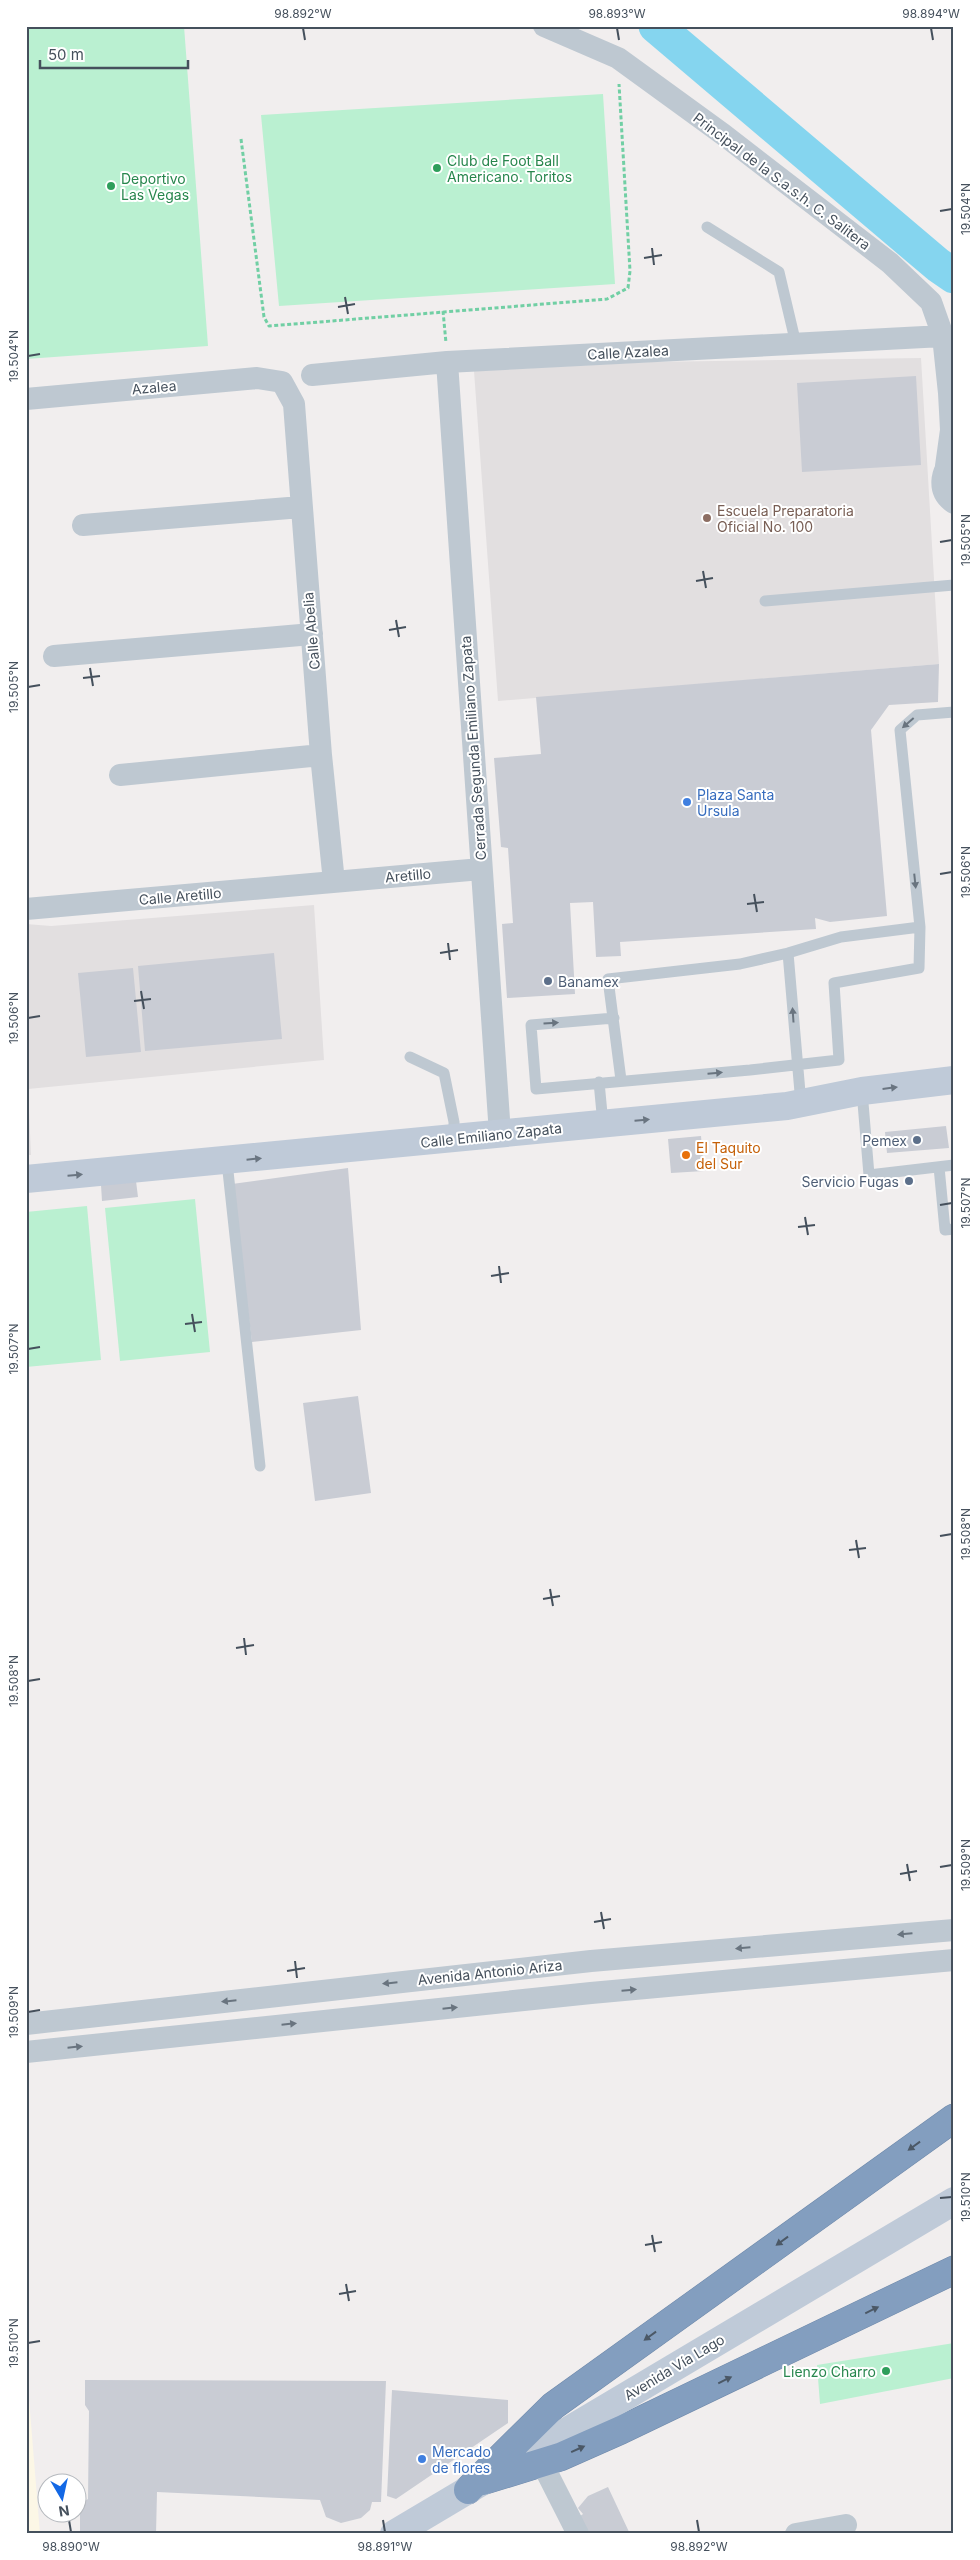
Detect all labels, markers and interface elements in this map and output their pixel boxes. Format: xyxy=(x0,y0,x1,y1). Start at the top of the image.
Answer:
text: 98.892°W xyxy=(274,6,332,21)
text: 98.893°W xyxy=(588,6,646,21)
text: 98.894°W xyxy=(902,6,960,21)
scale bar xyxy=(40,38,188,70)
text: 50 m xyxy=(48,45,84,64)
street label: Principal de la S.a.s.h. C. Salitera xyxy=(690,109,874,253)
place label: Club de Foot Ball Americano. Toritos xyxy=(447,152,572,185)
marker: Club de Foot Ball Americano. Toritos xyxy=(431,162,443,174)
place label: Deportivo Las Vegas xyxy=(121,170,189,203)
marker: Deportivo Las Vegas xyxy=(105,180,117,192)
text: 19.504°N xyxy=(958,183,973,235)
text: 19.504°N xyxy=(6,330,21,382)
street label: Calle Azalea xyxy=(587,341,669,363)
street label: Azalea xyxy=(131,377,177,397)
place label: Escuela Preparatoria Oficial No. 100 xyxy=(717,502,854,535)
marker: Escuela Preparatoria Oficial No. 100 xyxy=(701,512,713,524)
text: 19.505°N xyxy=(958,514,973,566)
street label: Calle Abelia xyxy=(299,591,323,671)
street label: Cerrada Segunda Emiliano Zapata xyxy=(457,635,489,861)
text: 19.505°N xyxy=(6,661,21,713)
one-way arrow xyxy=(903,717,915,729)
place label: Plaza Santa Ursula xyxy=(697,786,774,819)
marker: Plaza Santa Ursula xyxy=(681,796,693,808)
text: 19.506°N xyxy=(958,846,973,898)
street label: Aretillo xyxy=(384,865,432,885)
one-way arrow xyxy=(911,873,919,889)
street label: Calle Aretillo xyxy=(138,884,222,908)
place label: Banamex xyxy=(558,973,619,990)
marker: Banamex xyxy=(542,975,554,987)
text: 19.506°N xyxy=(6,992,21,1044)
one-way arrow xyxy=(789,1007,797,1023)
one-way arrow xyxy=(543,1019,559,1027)
one-way arrow xyxy=(708,1069,724,1077)
one-way arrow xyxy=(882,1084,898,1092)
one-way arrow xyxy=(634,1116,650,1124)
street label: Calle Emiliano Zapata xyxy=(419,1119,563,1151)
place label: Pemex xyxy=(862,1132,907,1149)
marker: Pemex xyxy=(911,1134,923,1146)
place label: El Taquito del Sur xyxy=(696,1139,761,1172)
marker: El Taquito del Sur xyxy=(680,1149,692,1161)
one-way arrow xyxy=(246,1155,262,1163)
one-way arrow xyxy=(67,1171,83,1179)
place label: Servicio Fugas xyxy=(801,1173,899,1190)
marker: Servicio Fugas xyxy=(903,1175,915,1187)
text: 19.507°N xyxy=(958,1177,973,1229)
text: 19.507°N xyxy=(6,1323,21,1375)
text: 19.508°N xyxy=(958,1508,973,1560)
text: 19.508°N xyxy=(6,1655,21,1707)
text: 19.509°N xyxy=(958,1839,973,1891)
one-way arrow xyxy=(897,1930,913,1938)
one-way arrow xyxy=(735,1944,751,1952)
street label: Avenida Antonio Ariza xyxy=(417,1956,563,1988)
one-way arrow xyxy=(382,1979,398,1987)
one-way arrow xyxy=(622,1985,638,1993)
text: 19.509°N xyxy=(6,1986,21,2038)
one-way arrow xyxy=(220,1997,236,2005)
one-way arrow xyxy=(443,2004,459,2012)
one-way arrow xyxy=(281,2020,297,2028)
one-way arrow xyxy=(67,2043,83,2051)
one-way arrow xyxy=(908,2141,921,2152)
text: 19.510°N xyxy=(958,2172,973,2222)
one-way arrow xyxy=(775,2236,789,2246)
one-way arrow xyxy=(864,2305,879,2314)
text: 19.510°N xyxy=(6,2318,21,2368)
street label: Avenida Vía Lago xyxy=(621,2330,727,2404)
one-way arrow xyxy=(643,2331,657,2341)
place label: Lienzo Charro xyxy=(783,2363,876,2380)
marker: Lienzo Charro xyxy=(880,2365,892,2377)
one-way arrow xyxy=(718,2376,732,2384)
place label: Mercado de flores xyxy=(432,2443,491,2476)
one-way arrow xyxy=(571,2445,585,2453)
marker: Mercado de flores xyxy=(416,2453,428,2465)
north arrow xyxy=(38,2472,88,2522)
text: N xyxy=(58,2502,71,2521)
text: 98.890°W xyxy=(42,2539,100,2554)
text: 98.891°W xyxy=(358,2539,413,2554)
text: 98.892°W xyxy=(670,2539,728,2554)

